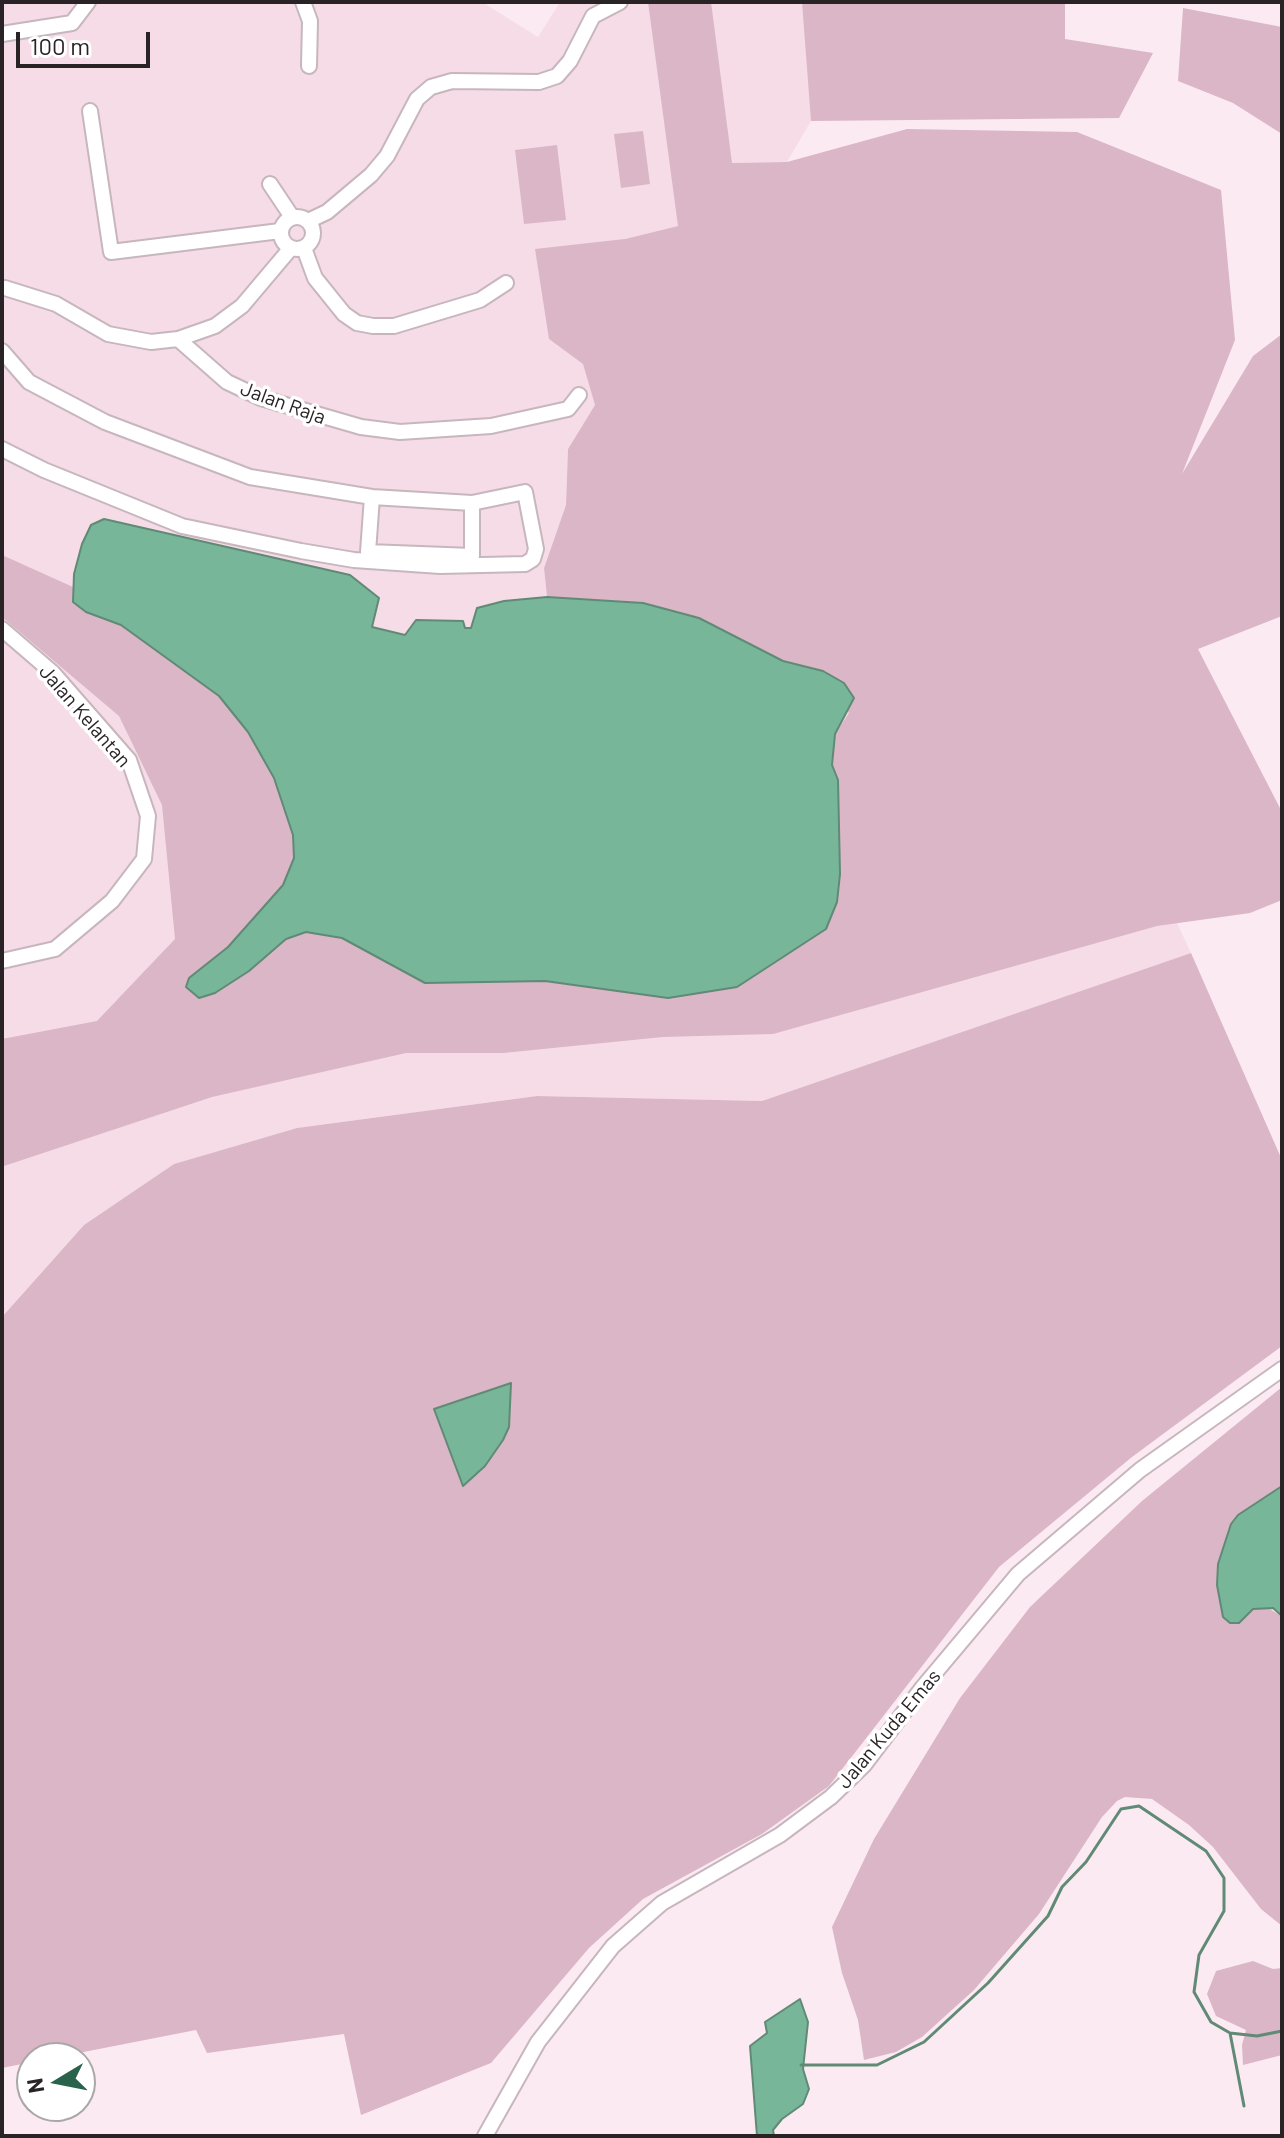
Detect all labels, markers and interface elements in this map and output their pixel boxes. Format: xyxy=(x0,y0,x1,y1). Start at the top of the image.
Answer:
scale bar xyxy=(20,16,154,66)
text: 100 m xyxy=(30,31,90,60)
street label: Jalan Raja xyxy=(237,377,329,429)
street label: Jalan Kelantan xyxy=(34,660,136,772)
street label: Jalan Kuda Emas xyxy=(832,1665,946,1793)
north arrow xyxy=(16,2042,96,2122)
text: N xyxy=(20,2076,48,2095)

